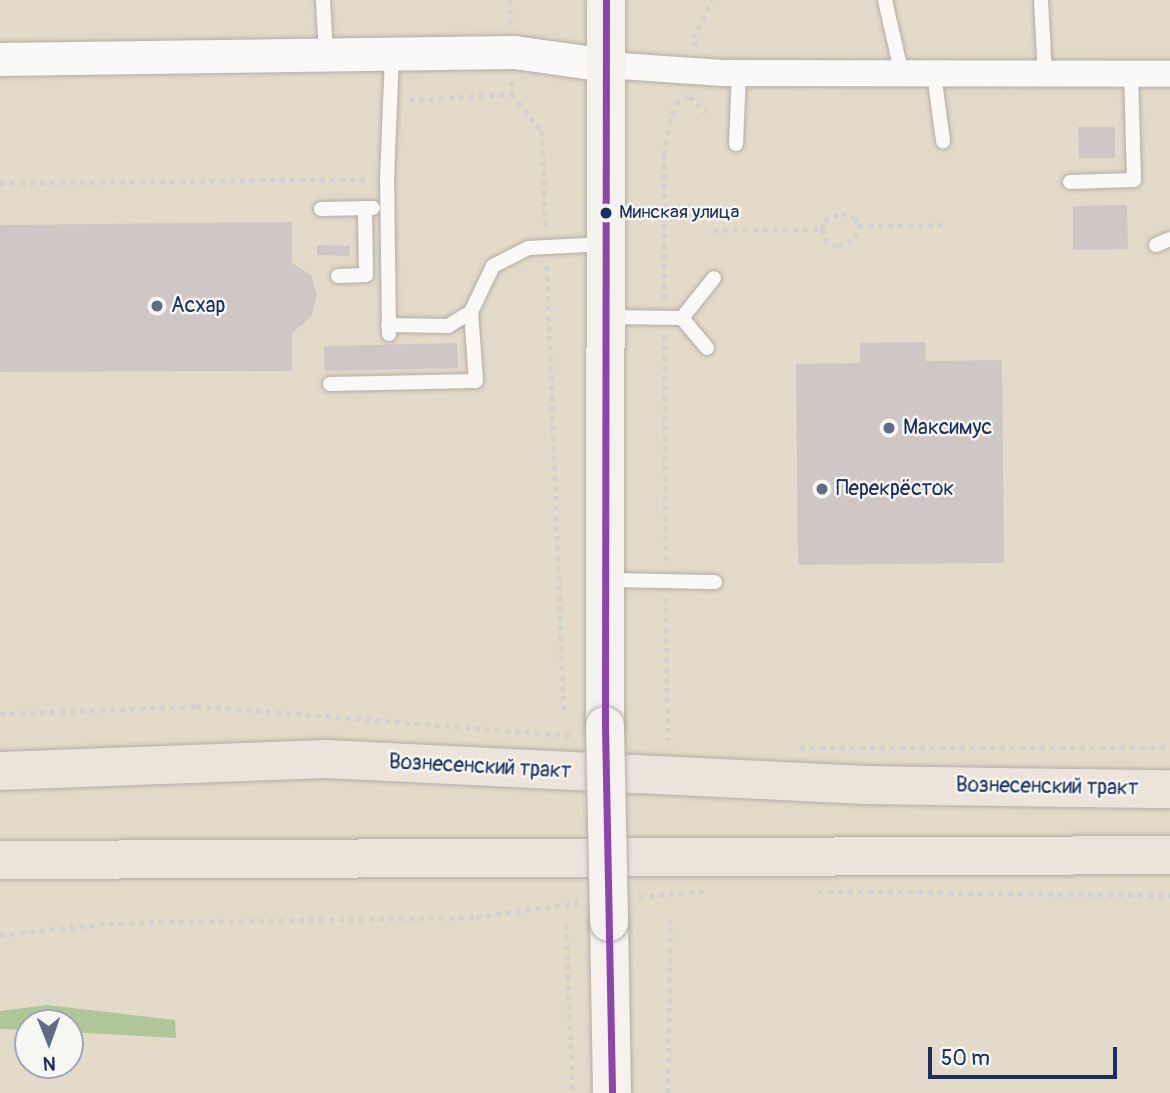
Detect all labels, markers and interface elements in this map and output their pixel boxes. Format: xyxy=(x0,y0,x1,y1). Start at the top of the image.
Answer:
place label: Минская улица xyxy=(619,202,739,224)
marker: Минская улица xyxy=(599,206,613,220)
place label: Асхар xyxy=(171,293,225,319)
marker: Асхар xyxy=(149,298,165,314)
place label: Максимус xyxy=(903,415,992,441)
marker: Максимус xyxy=(881,420,897,436)
place label: Перекрёсток xyxy=(836,476,954,502)
marker: Перекрёсток xyxy=(814,481,830,497)
street label: Вознесенский тракт xyxy=(388,750,572,784)
street label: Вознесенский тракт xyxy=(955,773,1139,801)
north arrow xyxy=(14,1009,84,1079)
scale bar xyxy=(932,1034,1121,1078)
text: 50 m xyxy=(941,1045,990,1072)
text: N xyxy=(43,1051,56,1075)

